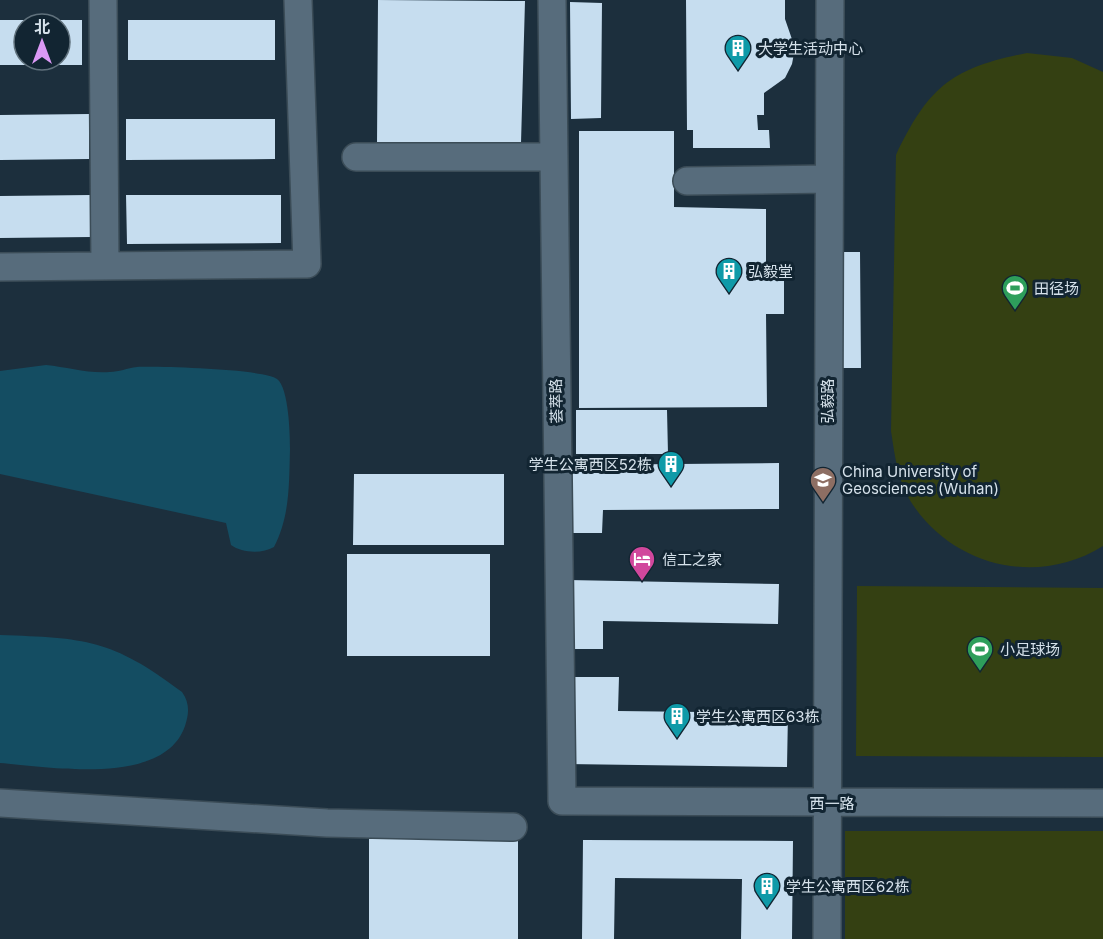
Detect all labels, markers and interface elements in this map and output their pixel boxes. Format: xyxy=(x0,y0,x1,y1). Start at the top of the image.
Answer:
north arrow xyxy=(12,12,72,72)
text: 北 xyxy=(34,17,50,37)
building icon: 大学生活动中心 xyxy=(723,33,753,71)
place label: 大学生活动中心 xyxy=(758,39,863,58)
building icon: 弘毅堂 xyxy=(714,256,744,294)
place label: 弘毅堂 xyxy=(748,262,793,281)
sports icon: 田径场 xyxy=(1000,273,1030,311)
place label: 田径场 xyxy=(1034,279,1079,298)
street label: 荟萃路 xyxy=(546,378,566,424)
street label: 弘毅路 xyxy=(818,378,837,424)
building icon: 学生公寓西区52栋 xyxy=(656,449,686,487)
place label: 学生公寓西区52栋 xyxy=(529,455,652,474)
place label: China University of Geosciences (Wuhan) xyxy=(842,462,999,498)
school or university icon: China University of Geosciences (Wuhan) xyxy=(808,465,838,503)
hotel icon: 信工之家 xyxy=(627,544,657,582)
place label: 信工之家 xyxy=(662,550,722,569)
sports icon: 小足球场 xyxy=(965,634,995,672)
place label: 小足球场 xyxy=(1000,640,1060,659)
building icon: 学生公寓西区63栋 xyxy=(662,701,692,739)
place label: 学生公寓西区63栋 xyxy=(696,707,820,726)
street label: 西一路 xyxy=(809,794,855,813)
building icon: 学生公寓西区62栋 xyxy=(752,871,782,909)
place label: 学生公寓西区62栋 xyxy=(786,877,909,896)

